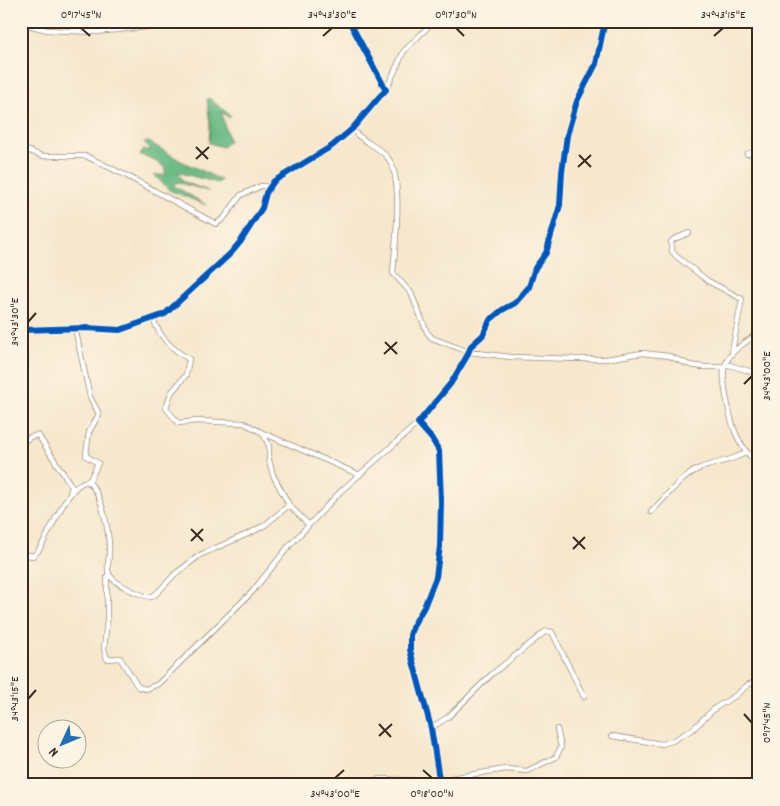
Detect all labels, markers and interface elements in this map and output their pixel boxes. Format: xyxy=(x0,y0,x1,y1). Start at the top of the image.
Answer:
text: 0°17'45"N xyxy=(61,7,101,24)
text: 34°43'30"E xyxy=(308,7,357,24)
text: 0°17'30"N xyxy=(435,7,477,24)
text: 34°43'15"E xyxy=(701,7,746,24)
text: 34°43'30"E xyxy=(7,297,24,346)
text: 34°43'00"E xyxy=(759,351,776,401)
text: 34°43'15"E xyxy=(7,676,24,721)
text: 0°17'45"N xyxy=(759,703,776,743)
north arrow xyxy=(38,718,88,768)
text: N xyxy=(44,742,64,761)
text: 34°43'00"E xyxy=(310,786,360,803)
text: 0°18'00"N xyxy=(410,786,454,803)

